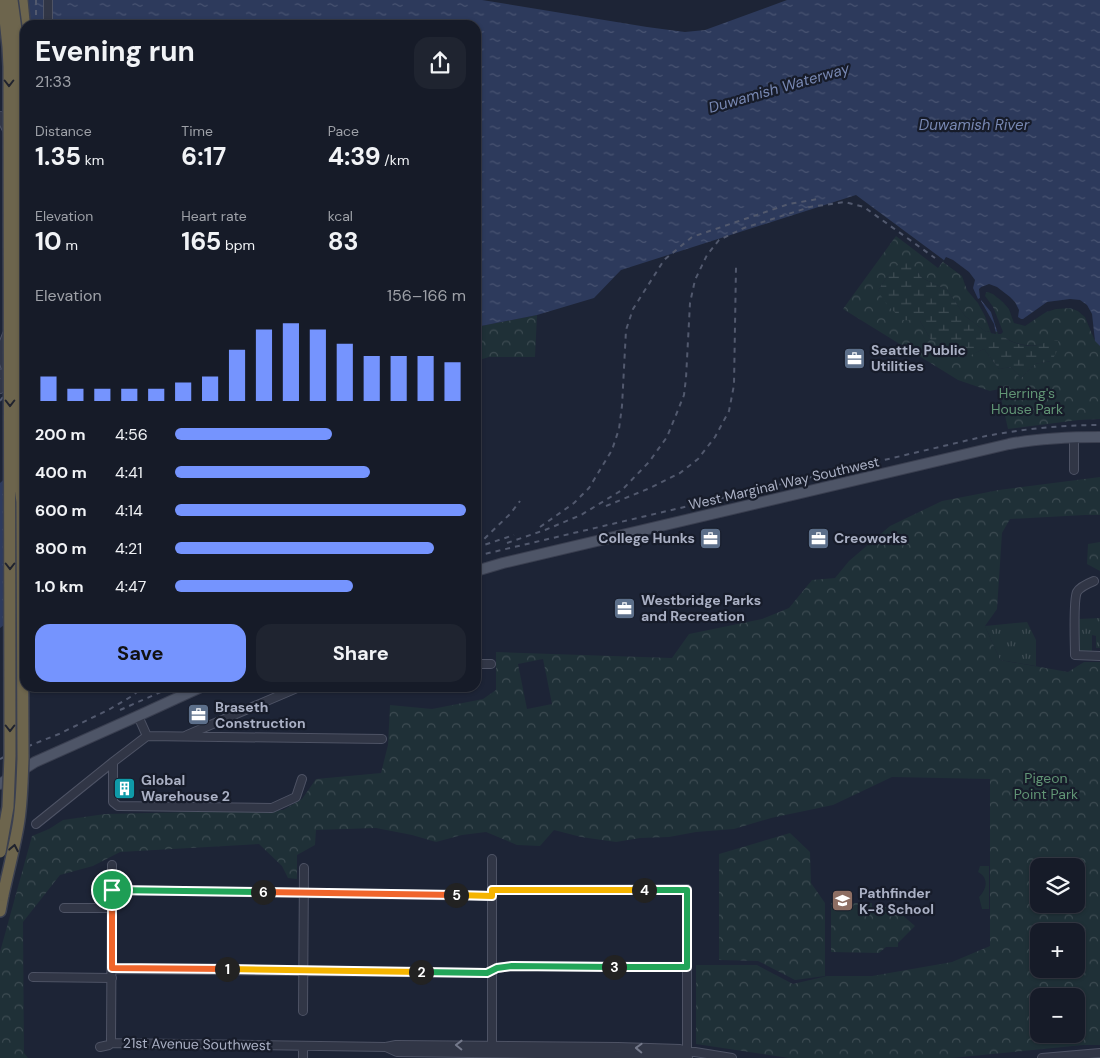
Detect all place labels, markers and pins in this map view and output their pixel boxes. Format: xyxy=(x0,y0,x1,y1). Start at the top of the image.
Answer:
place label: Seattle Public Utilities xyxy=(871,341,966,375)
office icon: Seattle Public Utilities xyxy=(843,346,867,370)
office icon: College Hunks xyxy=(699,526,723,550)
office icon: Creoworks xyxy=(806,526,830,550)
place label: College Hunks xyxy=(598,529,695,547)
place label: Creoworks xyxy=(834,529,907,547)
place label: Westbridge Parks and Recreation xyxy=(641,591,761,625)
office icon: Westbridge Parks and Recreation xyxy=(613,596,637,620)
place label: Braseth Construction xyxy=(215,698,306,732)
office icon: Braseth Construction xyxy=(187,703,211,727)
place label: Global Warehouse 2 xyxy=(141,771,230,805)
building icon: Global Warehouse 2 xyxy=(113,776,137,800)
pin xyxy=(91,869,133,911)
pin: 4 xyxy=(632,878,656,902)
pin: 6 xyxy=(250,880,276,904)
pin: 5 xyxy=(444,882,468,908)
place label: Pathfinder K-8 School xyxy=(859,884,934,918)
school or university icon: Pathfinder K-8 School xyxy=(831,889,855,913)
pin: 3 xyxy=(602,954,626,980)
pin: 1 xyxy=(214,956,240,982)
pin: 2 xyxy=(408,960,434,984)

